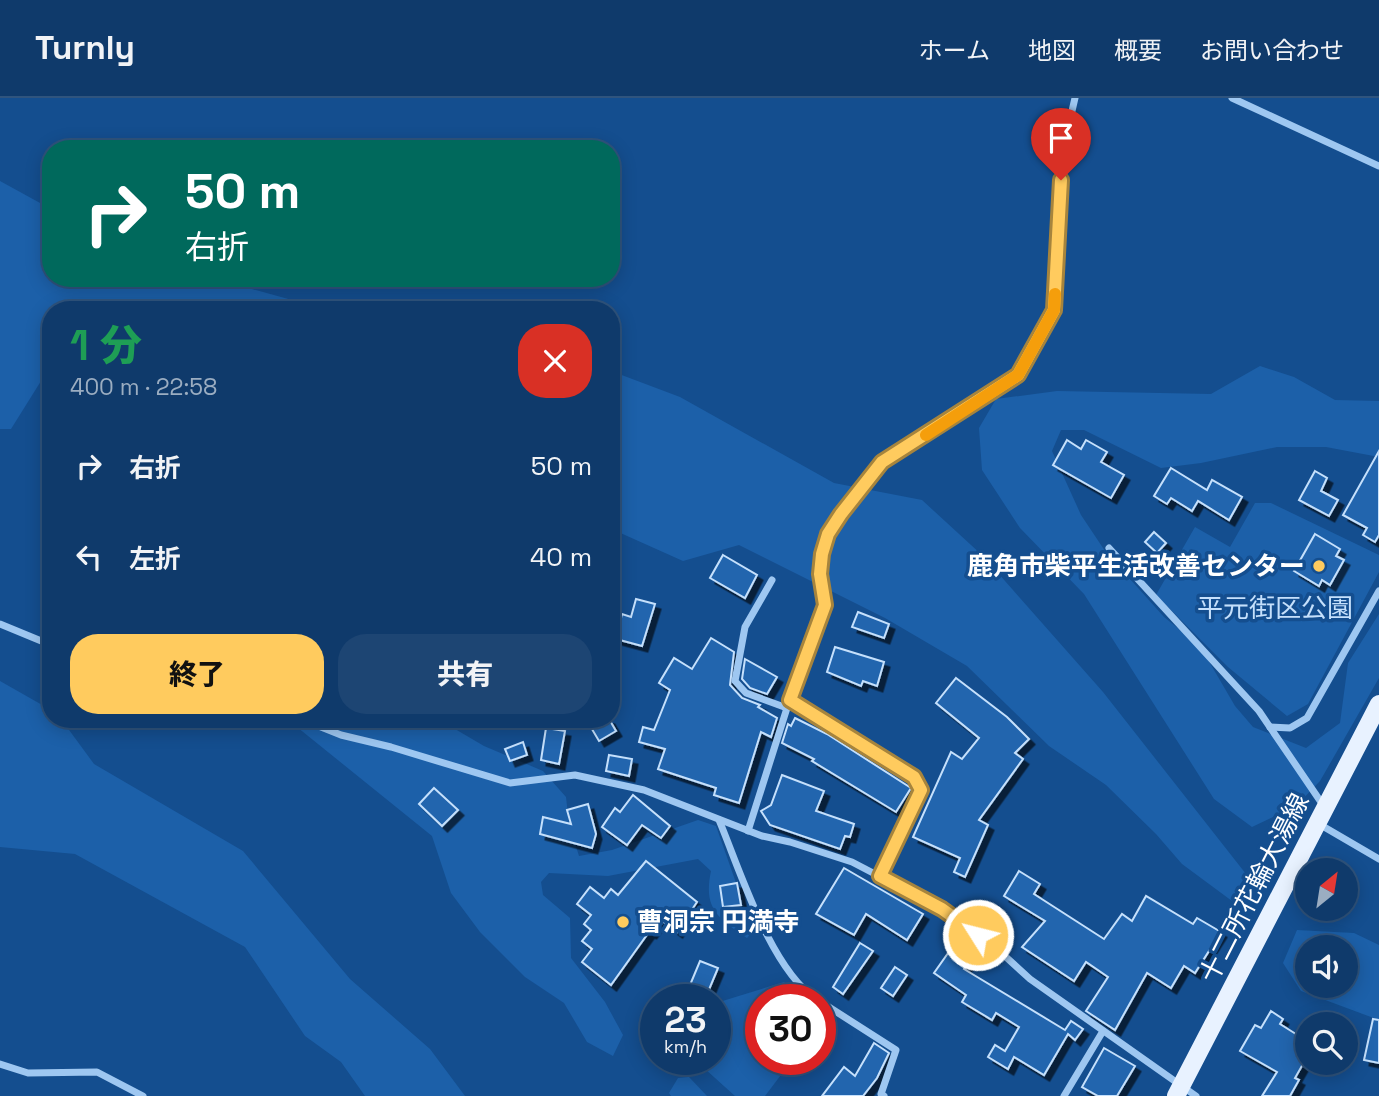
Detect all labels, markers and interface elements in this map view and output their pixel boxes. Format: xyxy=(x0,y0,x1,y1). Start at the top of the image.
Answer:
text: Turnly xyxy=(35,27,135,69)
text: ホーム xyxy=(919,35,990,66)
text: 地図 xyxy=(1028,35,1076,66)
text: 概要 xyxy=(1114,35,1162,66)
text: お問い合わせ xyxy=(1200,35,1344,66)
pin xyxy=(1031,108,1091,180)
icon: arrive xyxy=(1042,119,1080,157)
text: 50 m xyxy=(185,160,300,222)
icon: right xyxy=(70,168,161,259)
text: 右折 xyxy=(185,227,249,267)
text: 1 分 xyxy=(70,319,142,372)
button: close xyxy=(518,324,592,398)
text: 400 m · 22:58 xyxy=(70,372,217,402)
icon: right xyxy=(70,447,108,485)
text: 50 m xyxy=(531,449,592,483)
text: 右折 xyxy=(129,451,181,485)
icon: left xyxy=(70,538,108,576)
text: 40 m xyxy=(530,540,592,574)
text: 左折 xyxy=(129,542,181,576)
place label: 鹿角市柴平生活改善センター xyxy=(967,549,1305,583)
marker: 鹿角市柴平生活改善センター xyxy=(1311,558,1327,574)
park label: 平元街区公園 xyxy=(1197,591,1353,625)
button: 終了 xyxy=(70,634,324,714)
button: 共有 xyxy=(338,634,592,714)
street label: 十二所花輪大湯線 xyxy=(1192,788,1316,988)
north arrow xyxy=(1295,858,1358,920)
map controls xyxy=(1295,858,1358,1075)
position arrow xyxy=(941,898,1015,972)
place label: 曹洞宗 円満寺 xyxy=(637,905,800,939)
marker: 曹洞宗 円満寺 xyxy=(615,914,631,930)
button: sound xyxy=(1295,935,1358,998)
speed limit sign: 30 xyxy=(745,984,836,1075)
text: 23 xyxy=(664,998,707,1042)
button: search xyxy=(1295,1012,1358,1075)
text: km/h xyxy=(664,1035,707,1058)

